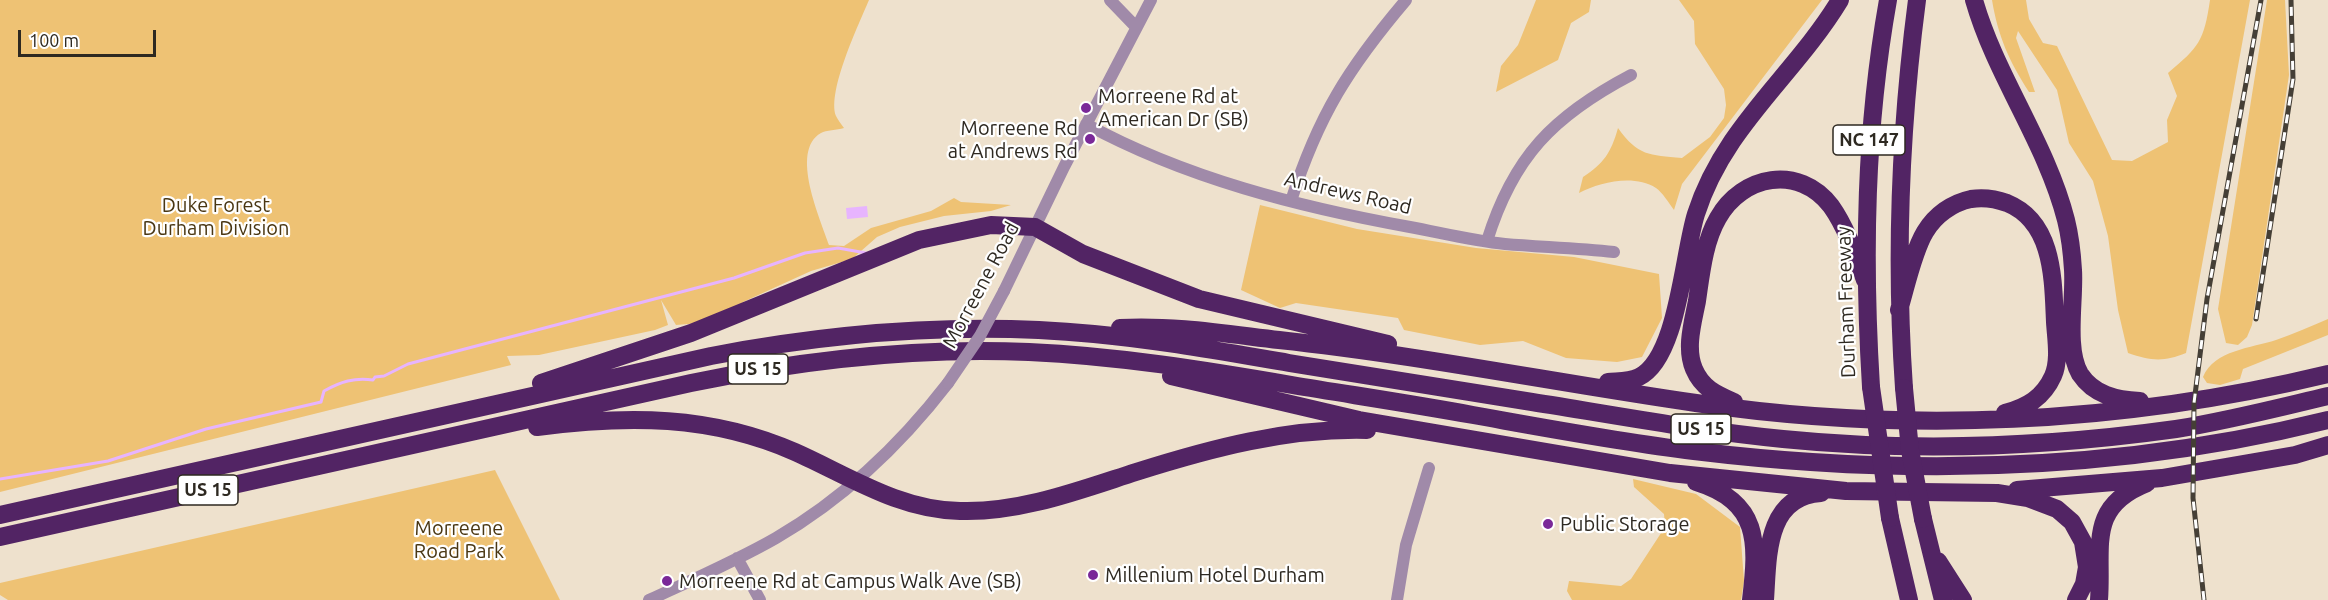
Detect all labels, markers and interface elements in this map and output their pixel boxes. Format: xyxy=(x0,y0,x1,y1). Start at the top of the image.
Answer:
scale bar xyxy=(21,18,159,56)
text: 100 m xyxy=(29,30,79,50)
place label: Morreene Rd at American Dr (SB) xyxy=(1098,84,1249,131)
marker: Morreene Rd at American Dr (SB) xyxy=(1079,101,1093,115)
place label: Morreene Rd at Andrews Rd xyxy=(948,116,1078,163)
road number: NC 147 xyxy=(1833,125,1905,155)
marker: Morreene Rd at Andrews Rd xyxy=(1083,132,1097,146)
street label: Andrews Road xyxy=(1282,167,1414,219)
park label: Duke Forest Durham Division xyxy=(143,193,289,240)
street label: Morreene Road xyxy=(938,218,1024,352)
street label: Durham Freeway xyxy=(1831,226,1861,378)
road number: US 15 xyxy=(728,354,788,384)
road number: US 15 xyxy=(1671,414,1731,444)
road number: US 15 xyxy=(178,475,238,505)
place label: Public Storage xyxy=(1560,512,1689,536)
park label: Morreene Road Park xyxy=(414,516,504,563)
marker: Public Storage xyxy=(1541,517,1555,531)
place label: Millenium Hotel Durham xyxy=(1105,563,1325,587)
marker: Millenium Hotel Durham xyxy=(1086,568,1100,582)
place label: Morreene Rd at Campus Walk Ave (SB) xyxy=(679,569,1022,593)
marker: Morreene Rd at Campus Walk Ave (SB) xyxy=(660,574,674,588)

